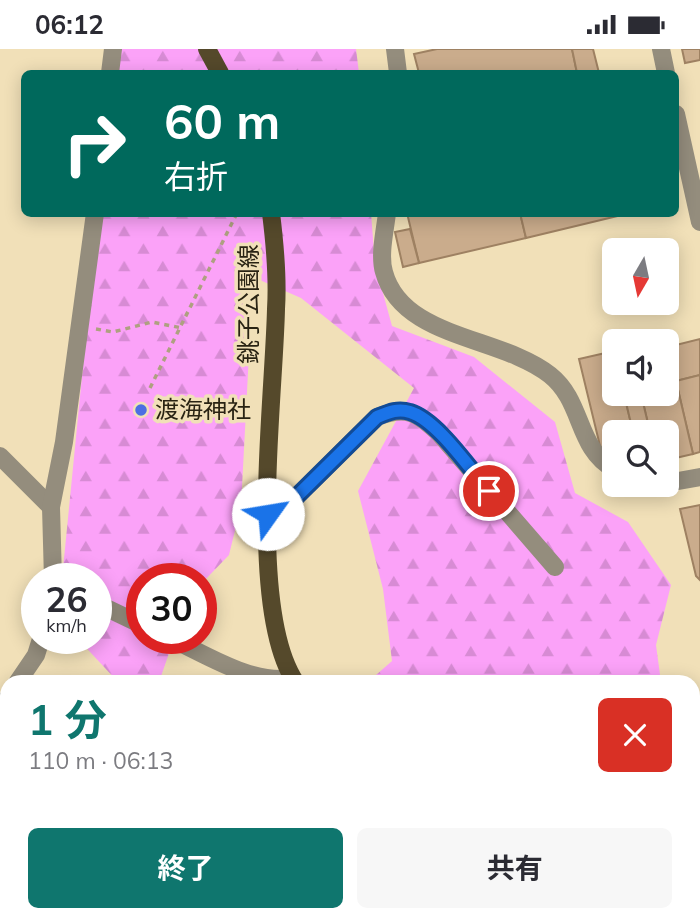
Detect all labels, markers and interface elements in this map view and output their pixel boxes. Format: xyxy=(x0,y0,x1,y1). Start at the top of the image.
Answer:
text: 06:12 xyxy=(35,8,104,41)
text: 60 m xyxy=(164,90,280,151)
icon: right xyxy=(49,98,140,189)
text: 右折 xyxy=(164,156,228,196)
north arrow xyxy=(602,238,679,315)
map controls xyxy=(602,238,679,497)
street label: 銚子公園線 xyxy=(233,244,263,364)
button: sound xyxy=(602,329,679,406)
place label: 渡海神社 xyxy=(155,394,251,424)
marker: 渡海神社 xyxy=(133,402,149,418)
button: search xyxy=(602,420,679,497)
pin xyxy=(459,461,519,521)
icon: arrive xyxy=(470,472,508,510)
position arrow xyxy=(231,477,305,551)
speed limit sign: 30 xyxy=(126,563,217,654)
text: 26 xyxy=(45,577,88,621)
text: km/h xyxy=(46,614,87,637)
text: 1 分 xyxy=(28,693,107,746)
button: close xyxy=(598,698,672,772)
text: 110 m · 06:13 xyxy=(28,746,173,775)
button: 終了 xyxy=(28,828,343,908)
button: 共有 xyxy=(357,828,672,908)

